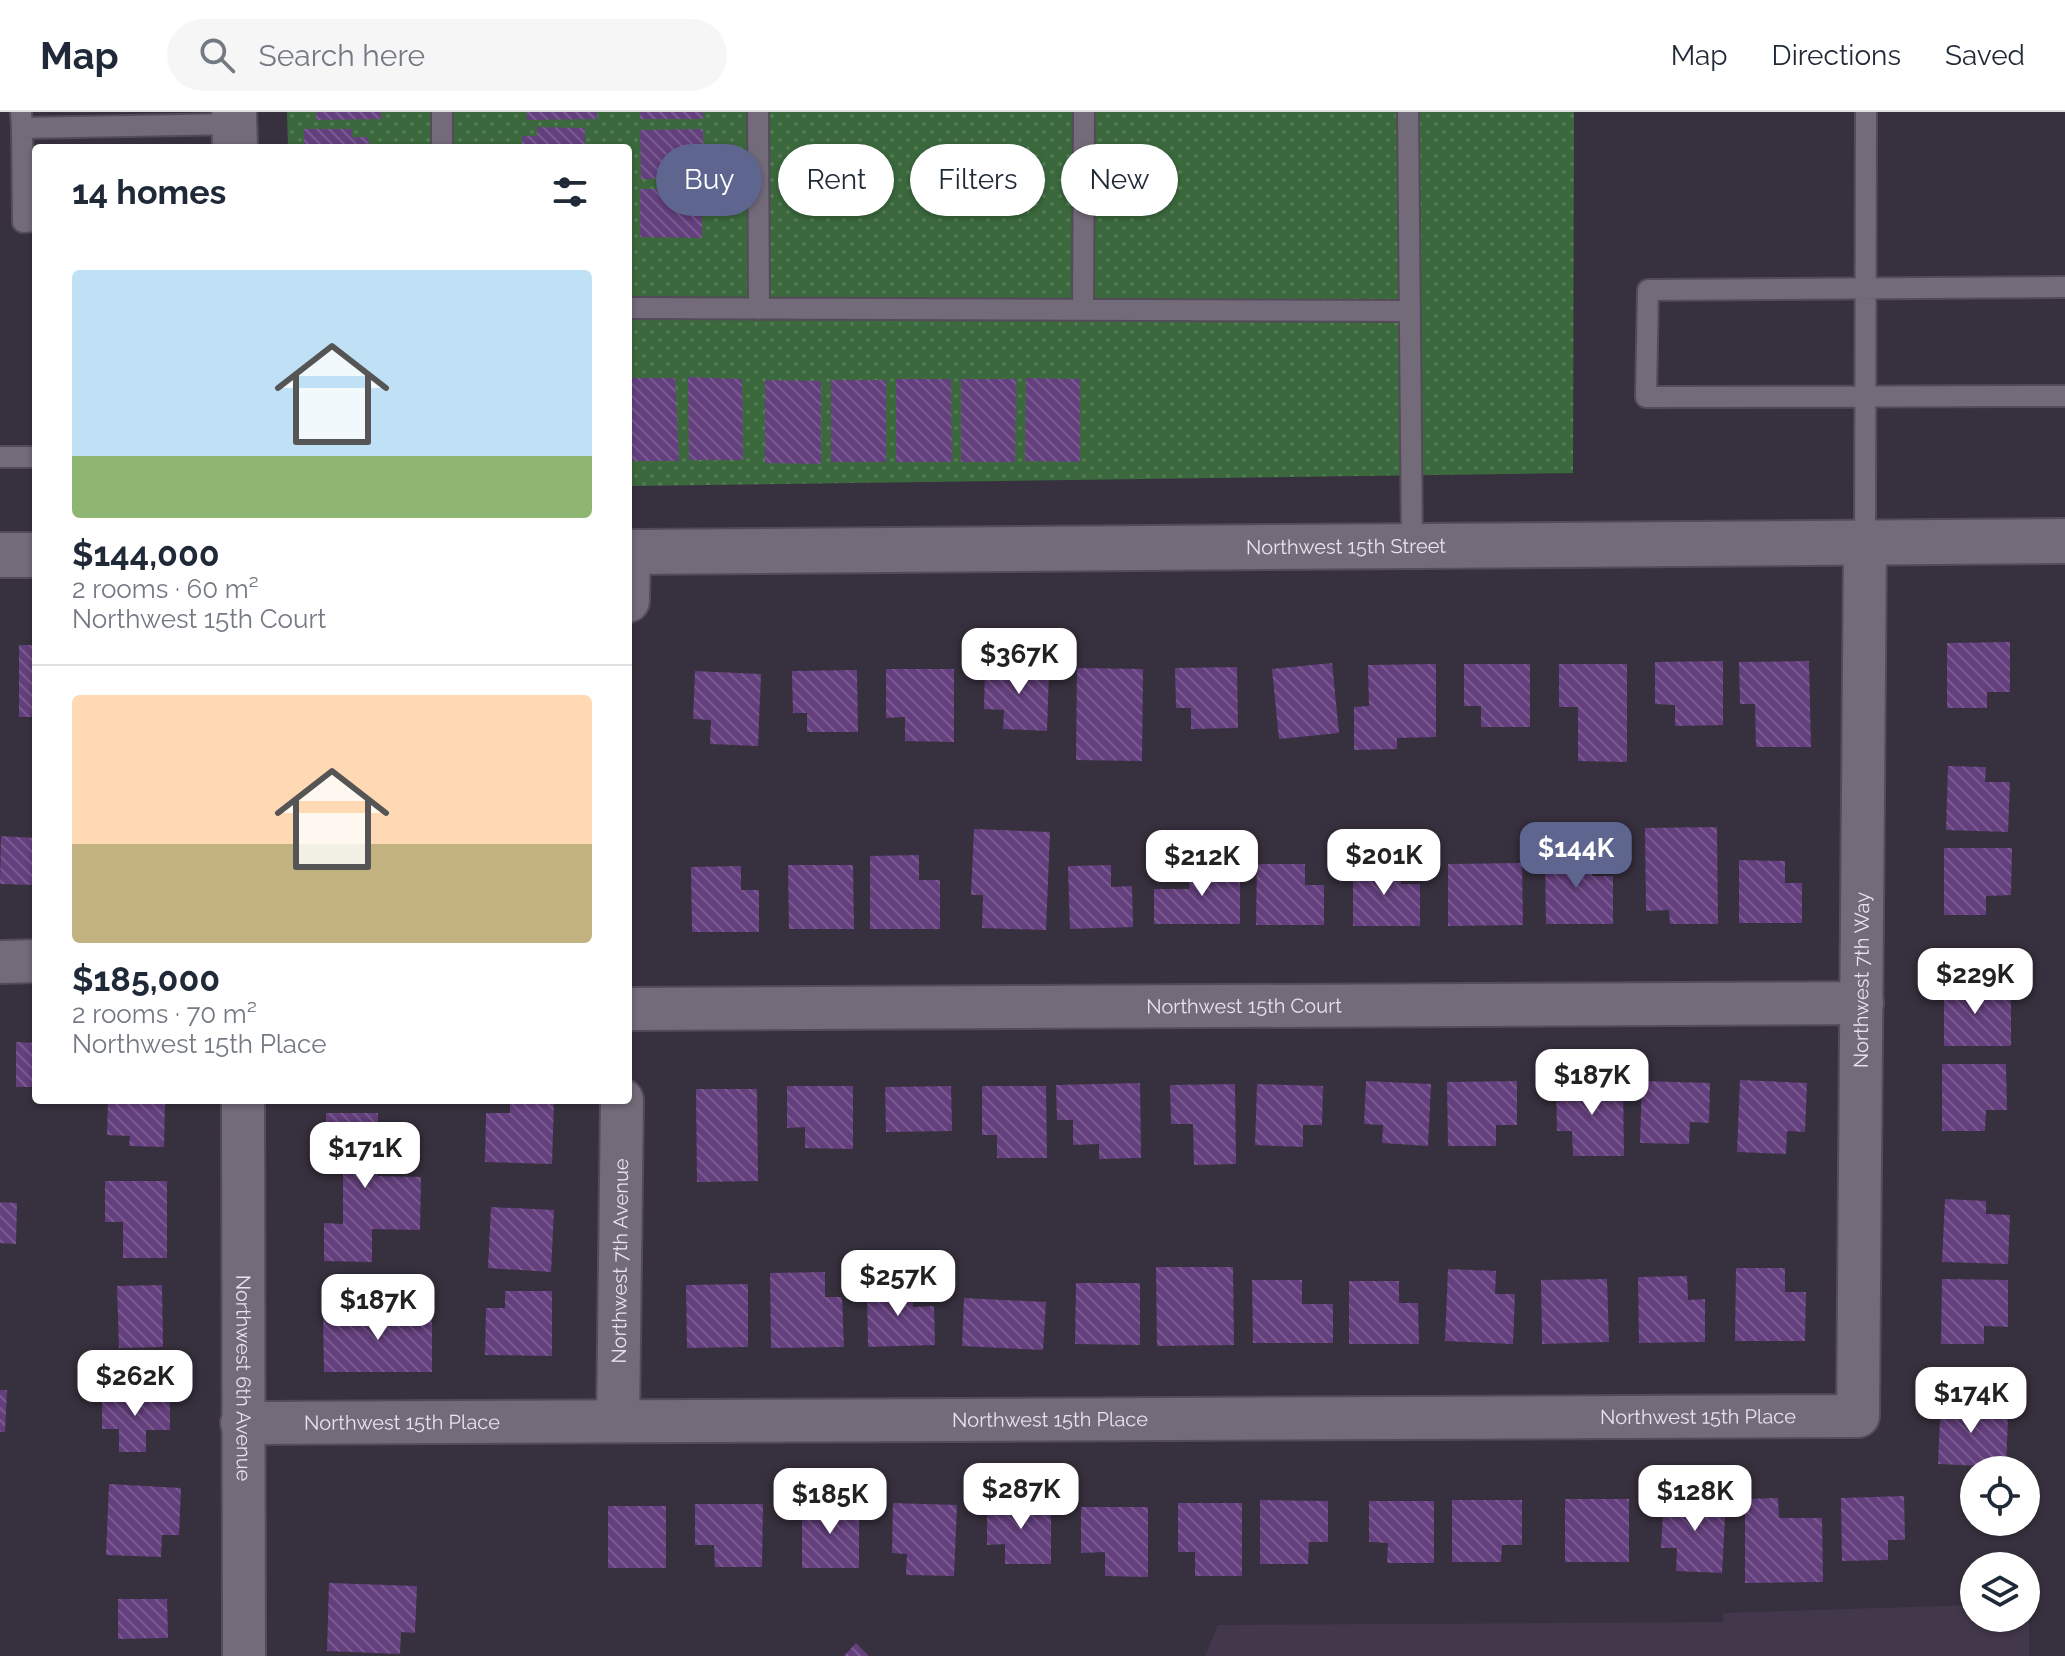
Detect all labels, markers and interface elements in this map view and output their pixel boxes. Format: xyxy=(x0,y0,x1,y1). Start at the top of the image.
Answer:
search box xyxy=(167,19,727,91)
text: Map xyxy=(40,33,119,78)
icon: search xyxy=(195,33,239,77)
text: Search here xyxy=(259,38,425,73)
text: Map xyxy=(1671,39,1728,72)
text: Directions xyxy=(1772,39,1901,72)
text: Saved xyxy=(1945,39,2025,72)
chip: Buy xyxy=(656,144,762,216)
chip: Rent xyxy=(778,144,894,216)
chip: Filters xyxy=(910,144,1045,216)
chip: New xyxy=(1061,144,1178,216)
icon: filters xyxy=(548,170,592,214)
text: 14 homes xyxy=(72,172,226,212)
icon: home xyxy=(260,322,404,466)
text: $144,000 xyxy=(72,534,220,574)
street label: Northwest 15th Street xyxy=(1246,534,1446,559)
text: 2 rooms · 60 m² xyxy=(72,574,259,604)
text: Northwest 15th Court xyxy=(72,604,326,634)
pin: $367K xyxy=(963,628,1075,696)
text: $367K xyxy=(980,639,1058,669)
icon: home xyxy=(260,747,404,891)
pin: $144K xyxy=(1520,822,1632,890)
pin: $201K xyxy=(1328,829,1440,897)
pin: $212K xyxy=(1146,830,1258,898)
text: $144K xyxy=(1538,833,1614,863)
text: $201K xyxy=(1345,840,1423,870)
text: $212K xyxy=(1164,841,1240,871)
street label: Northwest 7th Way xyxy=(1849,892,1874,1068)
pin: $229K xyxy=(1919,948,2031,1016)
text: $185,000 xyxy=(72,959,220,999)
text: $229K xyxy=(1936,959,2014,989)
street label: Northwest 15th Court xyxy=(1146,994,1342,1018)
text: 2 rooms · 70 m² xyxy=(72,999,257,1029)
text: Northwest 15th Place xyxy=(72,1029,326,1059)
pin: $187K xyxy=(1536,1049,1648,1117)
text: $187K xyxy=(1553,1060,1631,1090)
pin: $171K xyxy=(309,1122,421,1190)
text: $171K xyxy=(328,1133,402,1163)
street label: Northwest 7th Avenue xyxy=(607,1158,633,1364)
pin: $257K xyxy=(842,1250,954,1318)
text: $257K xyxy=(859,1261,937,1291)
pin: $187K xyxy=(322,1274,434,1342)
street label: Northwest 6th Avenue xyxy=(231,1275,256,1482)
text: $187K xyxy=(339,1285,417,1315)
pin: $262K xyxy=(79,1350,191,1418)
text: $262K xyxy=(96,1361,175,1391)
pin: $174K xyxy=(1915,1367,2027,1435)
text: $174K xyxy=(1933,1378,2009,1408)
street label: Northwest 15th Place xyxy=(1600,1404,1796,1429)
street label: Northwest 15th Place xyxy=(952,1407,1148,1432)
street label: Northwest 15th Place xyxy=(304,1410,500,1435)
map controls xyxy=(1960,1456,2040,1632)
button: locate xyxy=(1960,1456,2040,1536)
pin: $287K xyxy=(965,1463,1077,1531)
pin: $128K xyxy=(1639,1465,1751,1533)
pin: $185K xyxy=(774,1468,886,1536)
text: $287K xyxy=(982,1474,1060,1504)
text: $128K xyxy=(1656,1476,1734,1506)
text: $185K xyxy=(792,1479,868,1509)
button: layers xyxy=(1960,1552,2040,1632)

